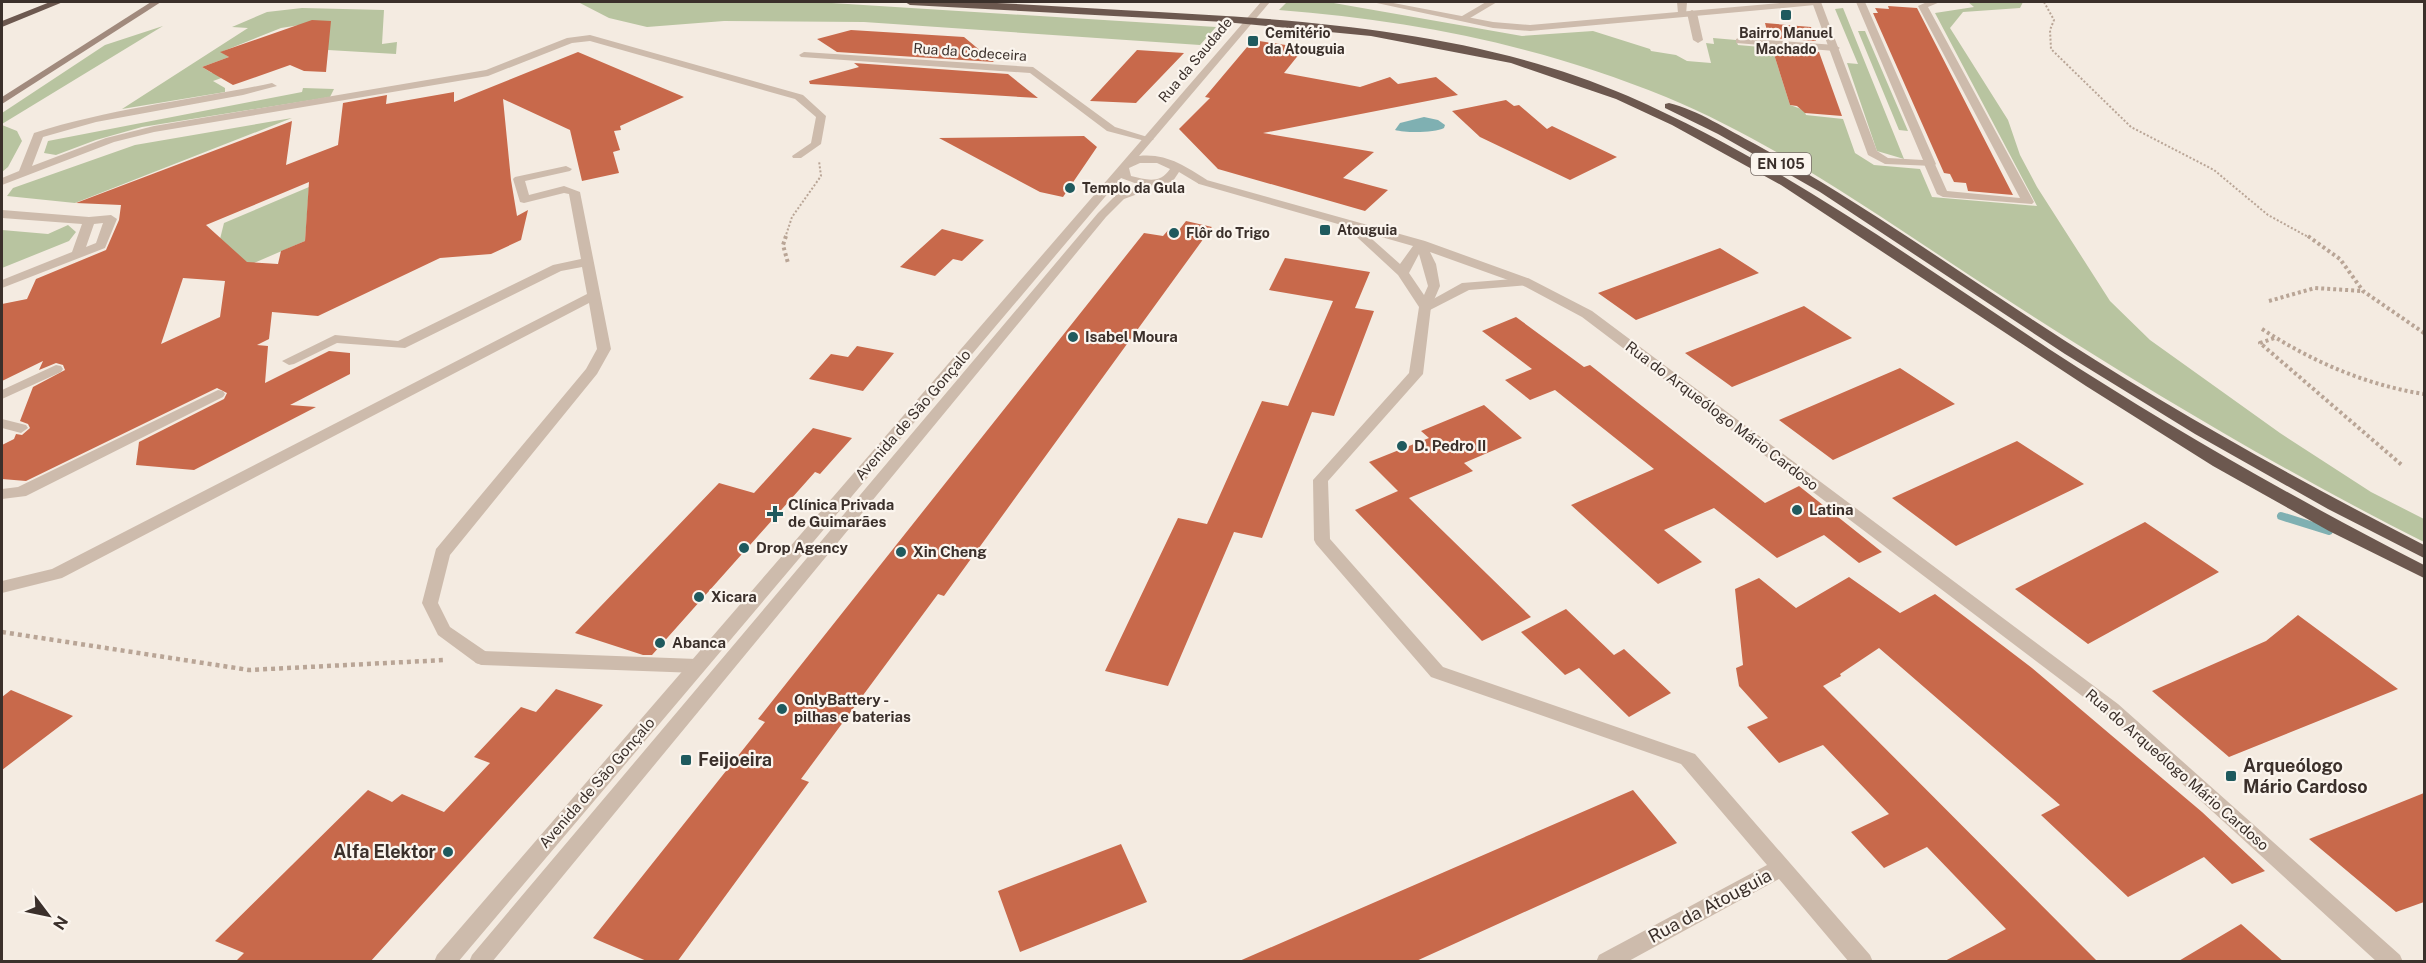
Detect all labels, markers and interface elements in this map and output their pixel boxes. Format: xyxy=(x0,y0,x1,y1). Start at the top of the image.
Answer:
marker: Bairro Manuel Machado xyxy=(1779,8,1793,22)
street label: Rua da Saudade xyxy=(1155,14,1235,106)
place label: Cemitério da Atouguia xyxy=(1265,25,1345,57)
place label: Bairro Manuel Machado xyxy=(1739,25,1833,57)
marker: Cemitério da Atouguia xyxy=(1246,34,1260,48)
street label: Rua da Codeceira xyxy=(913,40,1027,64)
road number: EN 105 xyxy=(1751,153,1811,175)
place label: Templo da Gula xyxy=(1082,180,1185,196)
marker: Templo da Gula xyxy=(1063,181,1077,195)
place label: Atouguia xyxy=(1337,222,1397,238)
marker: Atouguia xyxy=(1318,223,1332,237)
place label: Flôr do Trigo xyxy=(1186,225,1270,241)
marker: Flôr do Trigo xyxy=(1167,226,1181,240)
place label: Isabel Moura xyxy=(1085,328,1178,345)
marker: Isabel Moura xyxy=(1066,330,1080,344)
street label: Rua do Arqueólogo Mário Cardoso xyxy=(1623,337,1822,494)
street label: Avenida de São Gonçalo xyxy=(851,346,974,483)
place label: D. Pedro II xyxy=(1414,437,1486,454)
marker: D. Pedro II xyxy=(1395,439,1409,453)
place label: Clínica Privada de Guimarães xyxy=(788,496,894,530)
place label: Latina xyxy=(1809,501,1853,518)
marker: Latina xyxy=(1790,503,1804,517)
marker: Clínica Privada de Guimarães xyxy=(766,505,784,523)
place label: Drop Agency xyxy=(756,539,849,556)
marker: Drop Agency xyxy=(737,541,751,555)
place label: Xin Cheng xyxy=(913,543,987,560)
marker: Xin Cheng xyxy=(894,545,908,559)
place label: Xicara xyxy=(711,588,757,605)
marker: Xicara xyxy=(692,590,706,604)
place label: Abanca xyxy=(672,634,726,651)
marker: Abanca xyxy=(653,636,667,650)
street label: Rua do Arqueólogo Mário Cardoso xyxy=(2082,685,2272,854)
place label: OnlyBattery - pilhas e baterias xyxy=(794,691,911,725)
marker: OnlyBattery - pilhas e baterias xyxy=(775,702,789,716)
street label: Avenida de São Gonçalo xyxy=(535,714,658,851)
place label: Feijoeira xyxy=(698,749,772,770)
marker: Feijoeira xyxy=(679,753,693,767)
place label: Arqueólogo Mário Cardoso xyxy=(2243,755,2368,797)
marker: Arqueólogo Mário Cardoso xyxy=(2224,769,2238,783)
place label: Alfa Elektor xyxy=(333,841,437,862)
marker: Alfa Elektor xyxy=(441,845,455,859)
street label: Rua da Atouguia xyxy=(1644,864,1775,947)
north arrow xyxy=(18,885,78,945)
text: N xyxy=(49,912,72,933)

